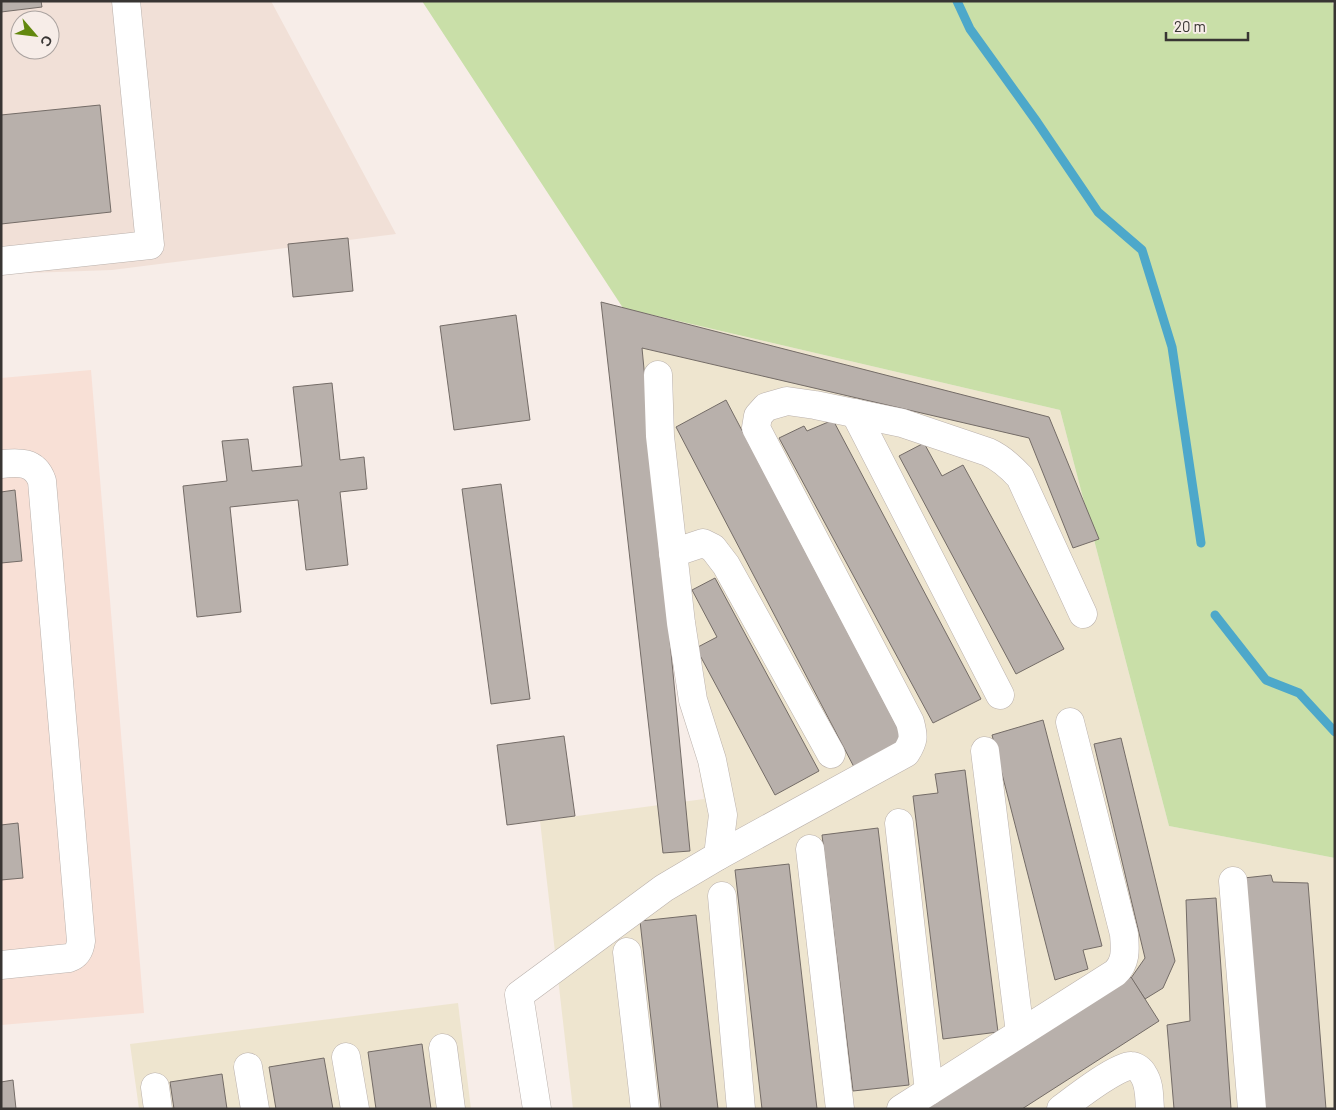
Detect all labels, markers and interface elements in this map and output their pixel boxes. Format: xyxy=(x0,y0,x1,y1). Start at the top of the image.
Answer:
north arrow xyxy=(10,10,60,60)
scale bar xyxy=(1166,10,1248,42)
text: 20 m xyxy=(1174,17,1206,35)
text: С xyxy=(37,33,57,50)

